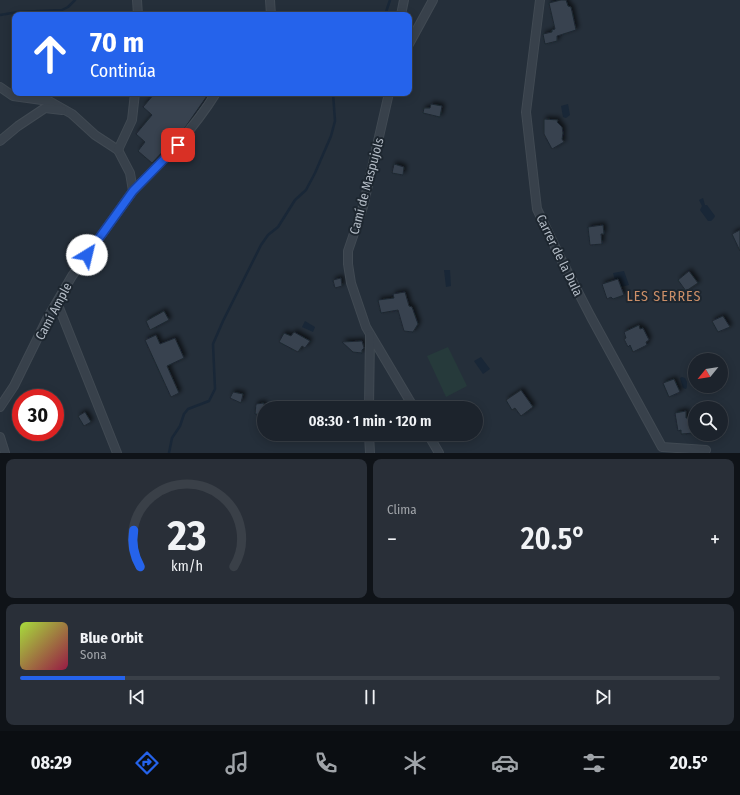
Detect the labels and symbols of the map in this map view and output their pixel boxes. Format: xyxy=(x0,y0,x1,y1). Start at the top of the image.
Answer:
pin xyxy=(161,128,195,162)
street label: Camí de Maspujols xyxy=(346,136,387,236)
street label: Carrer de la Dula xyxy=(533,212,586,298)
position arrow xyxy=(66,234,108,276)
street label: Camí Ample xyxy=(32,280,75,342)
district label: LES SERRES xyxy=(626,288,702,305)
north arrow xyxy=(688,353,728,393)
speed limit sign: 30 xyxy=(12,389,64,441)

